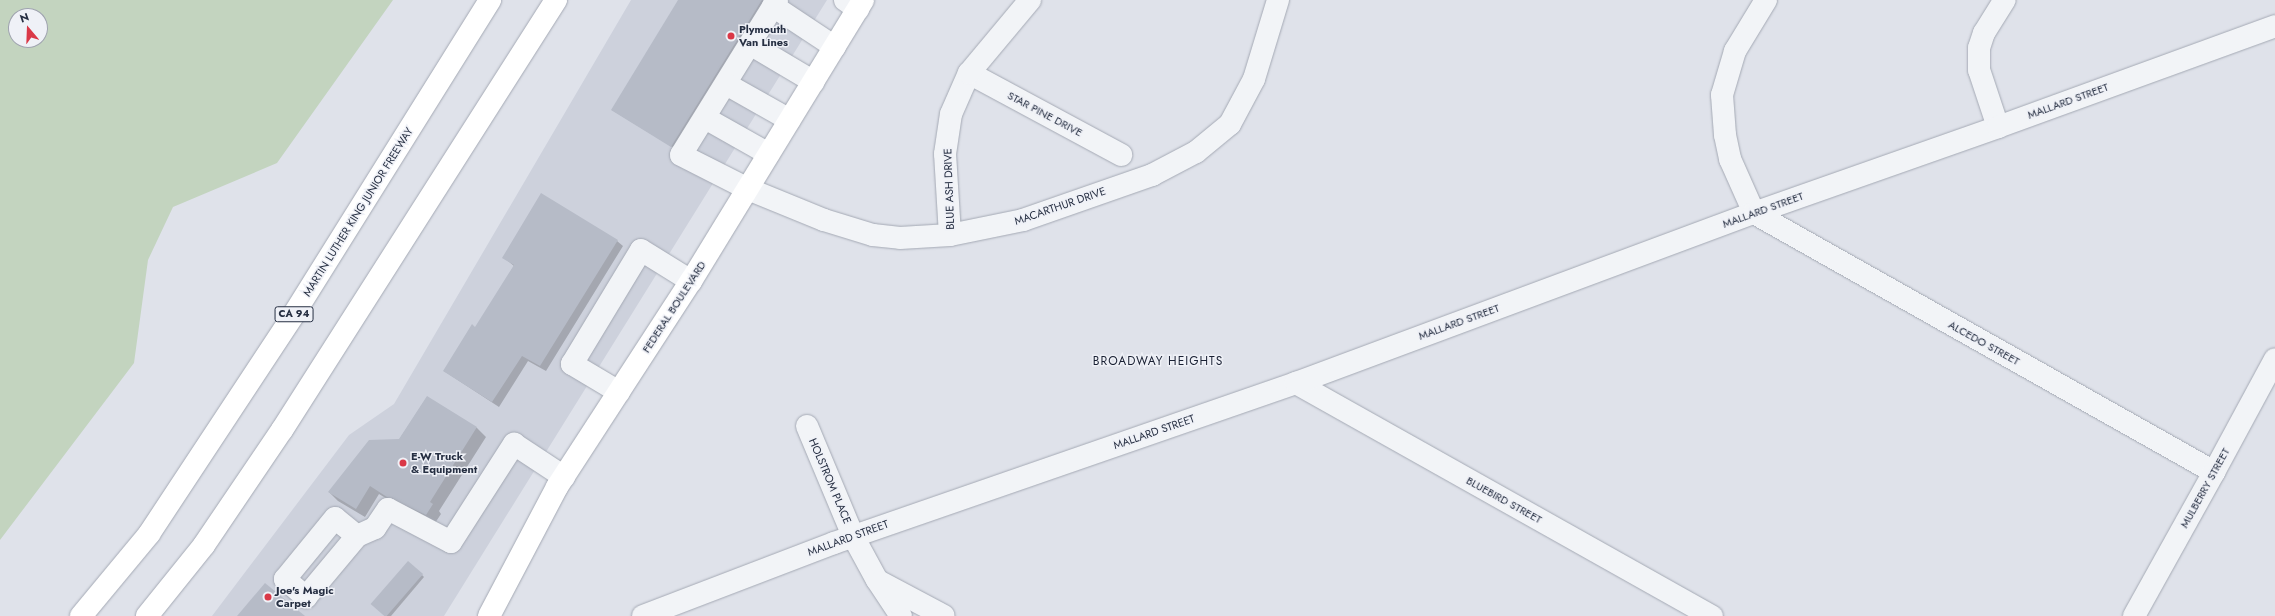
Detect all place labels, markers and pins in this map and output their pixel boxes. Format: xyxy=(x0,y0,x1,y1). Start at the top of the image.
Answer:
place label: Plymouth Van Lines xyxy=(739,23,788,49)
marker: Plymouth Van Lines xyxy=(726,31,736,41)
place label: E-W Truck & Equipment xyxy=(411,450,477,476)
marker: E-W Truck & Equipment xyxy=(398,458,408,468)
place label: Joe's Magic Carpet xyxy=(276,584,334,610)
marker: Joe's Magic Carpet xyxy=(263,592,273,602)

